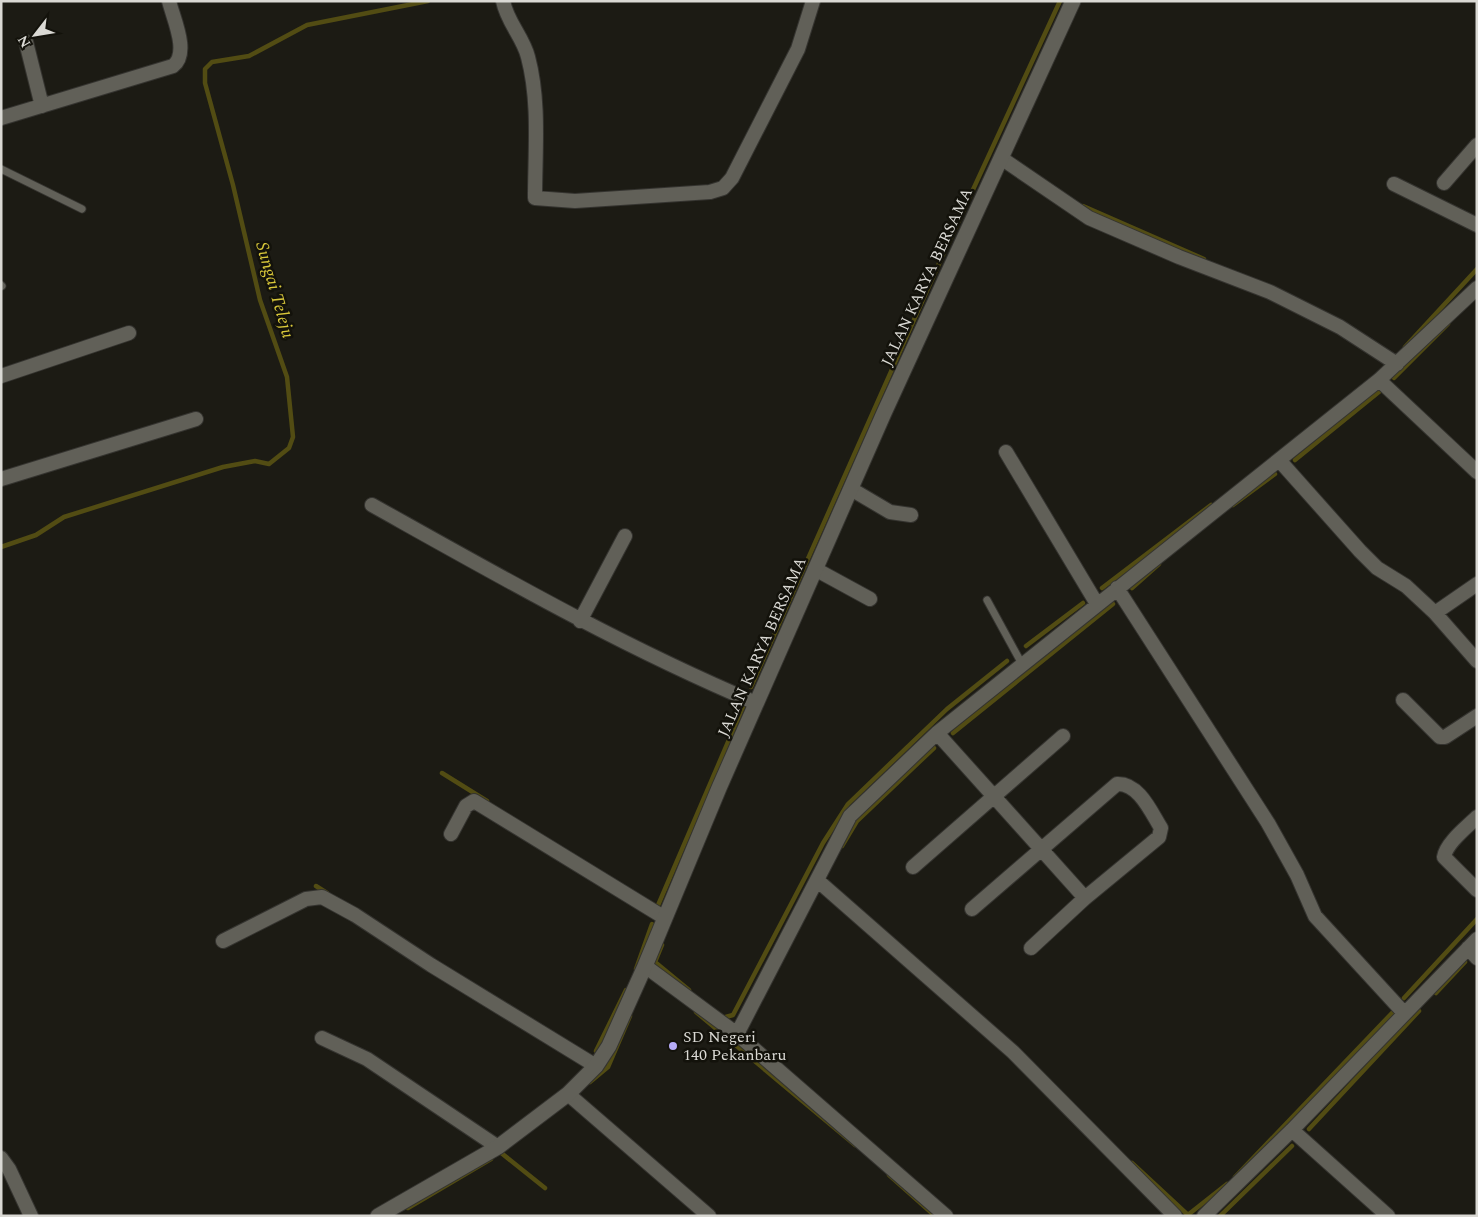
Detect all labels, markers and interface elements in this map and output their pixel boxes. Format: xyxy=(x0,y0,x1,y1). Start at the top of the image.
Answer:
north arrow xyxy=(10,10,60,60)
text: N xyxy=(12,31,36,52)
street label: JALAN KARYA BERSAMA xyxy=(875,184,979,370)
water label: Sungai Teleju xyxy=(248,238,302,342)
street label: JALAN KARYA BERSAMA xyxy=(711,553,813,741)
place label: SD Negeri 140 Pekanbaru xyxy=(683,1025,787,1067)
marker: SD Negeri 140 Pekanbaru xyxy=(667,1040,679,1052)

